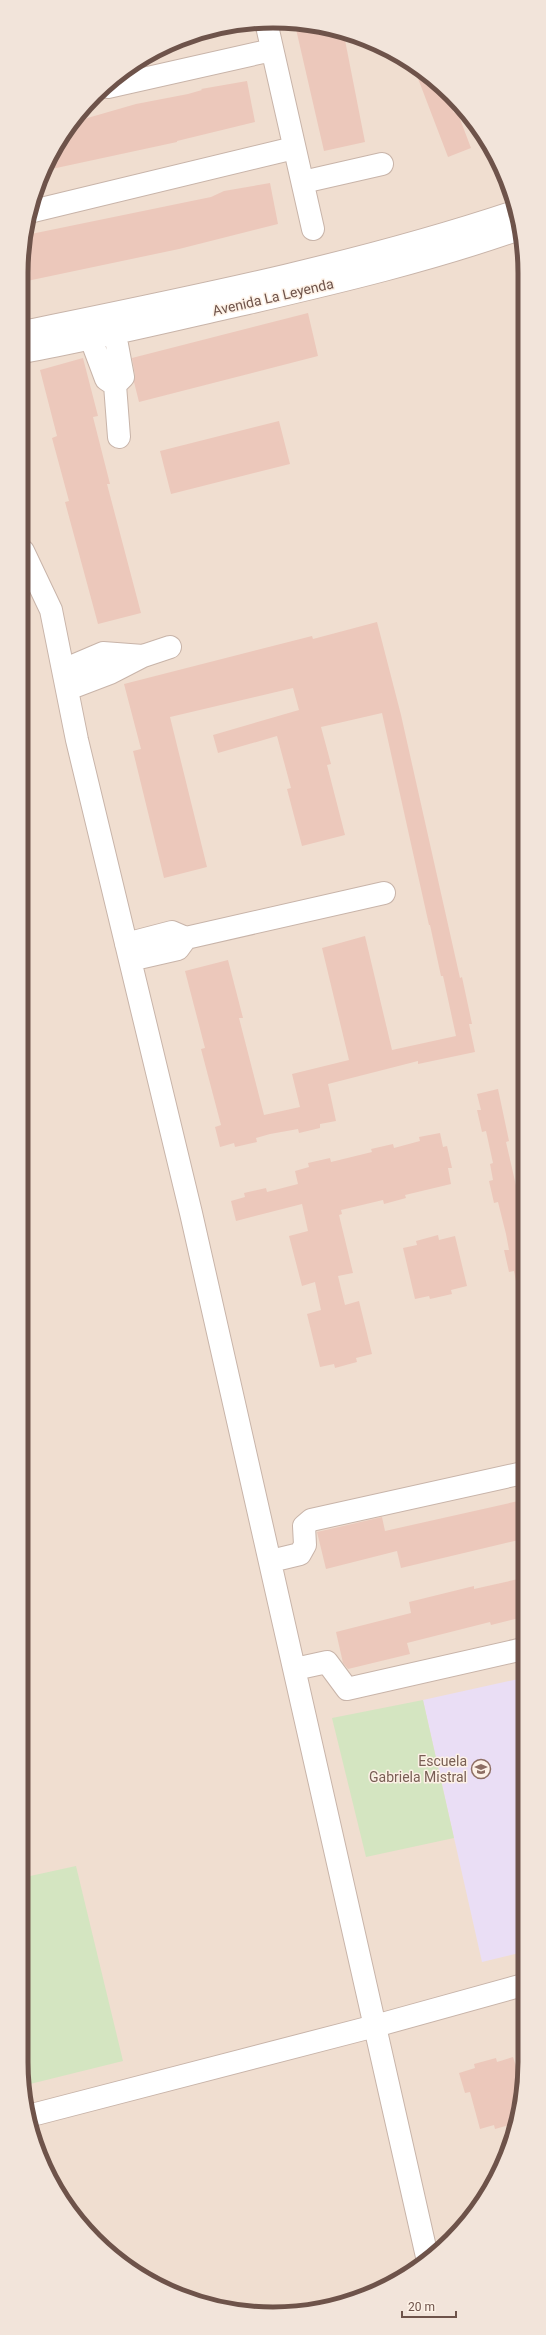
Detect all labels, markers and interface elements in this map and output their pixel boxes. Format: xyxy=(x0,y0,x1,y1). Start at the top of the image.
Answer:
street label: Avenida La Leyenda xyxy=(211,275,335,319)
place label: Escuela Gabriela Mistral xyxy=(369,1753,467,1785)
school or university icon: Escuela Gabriela Mistral xyxy=(470,1758,492,1780)
scale bar xyxy=(402,2293,456,2319)
text: 20 m xyxy=(408,2300,435,2314)

